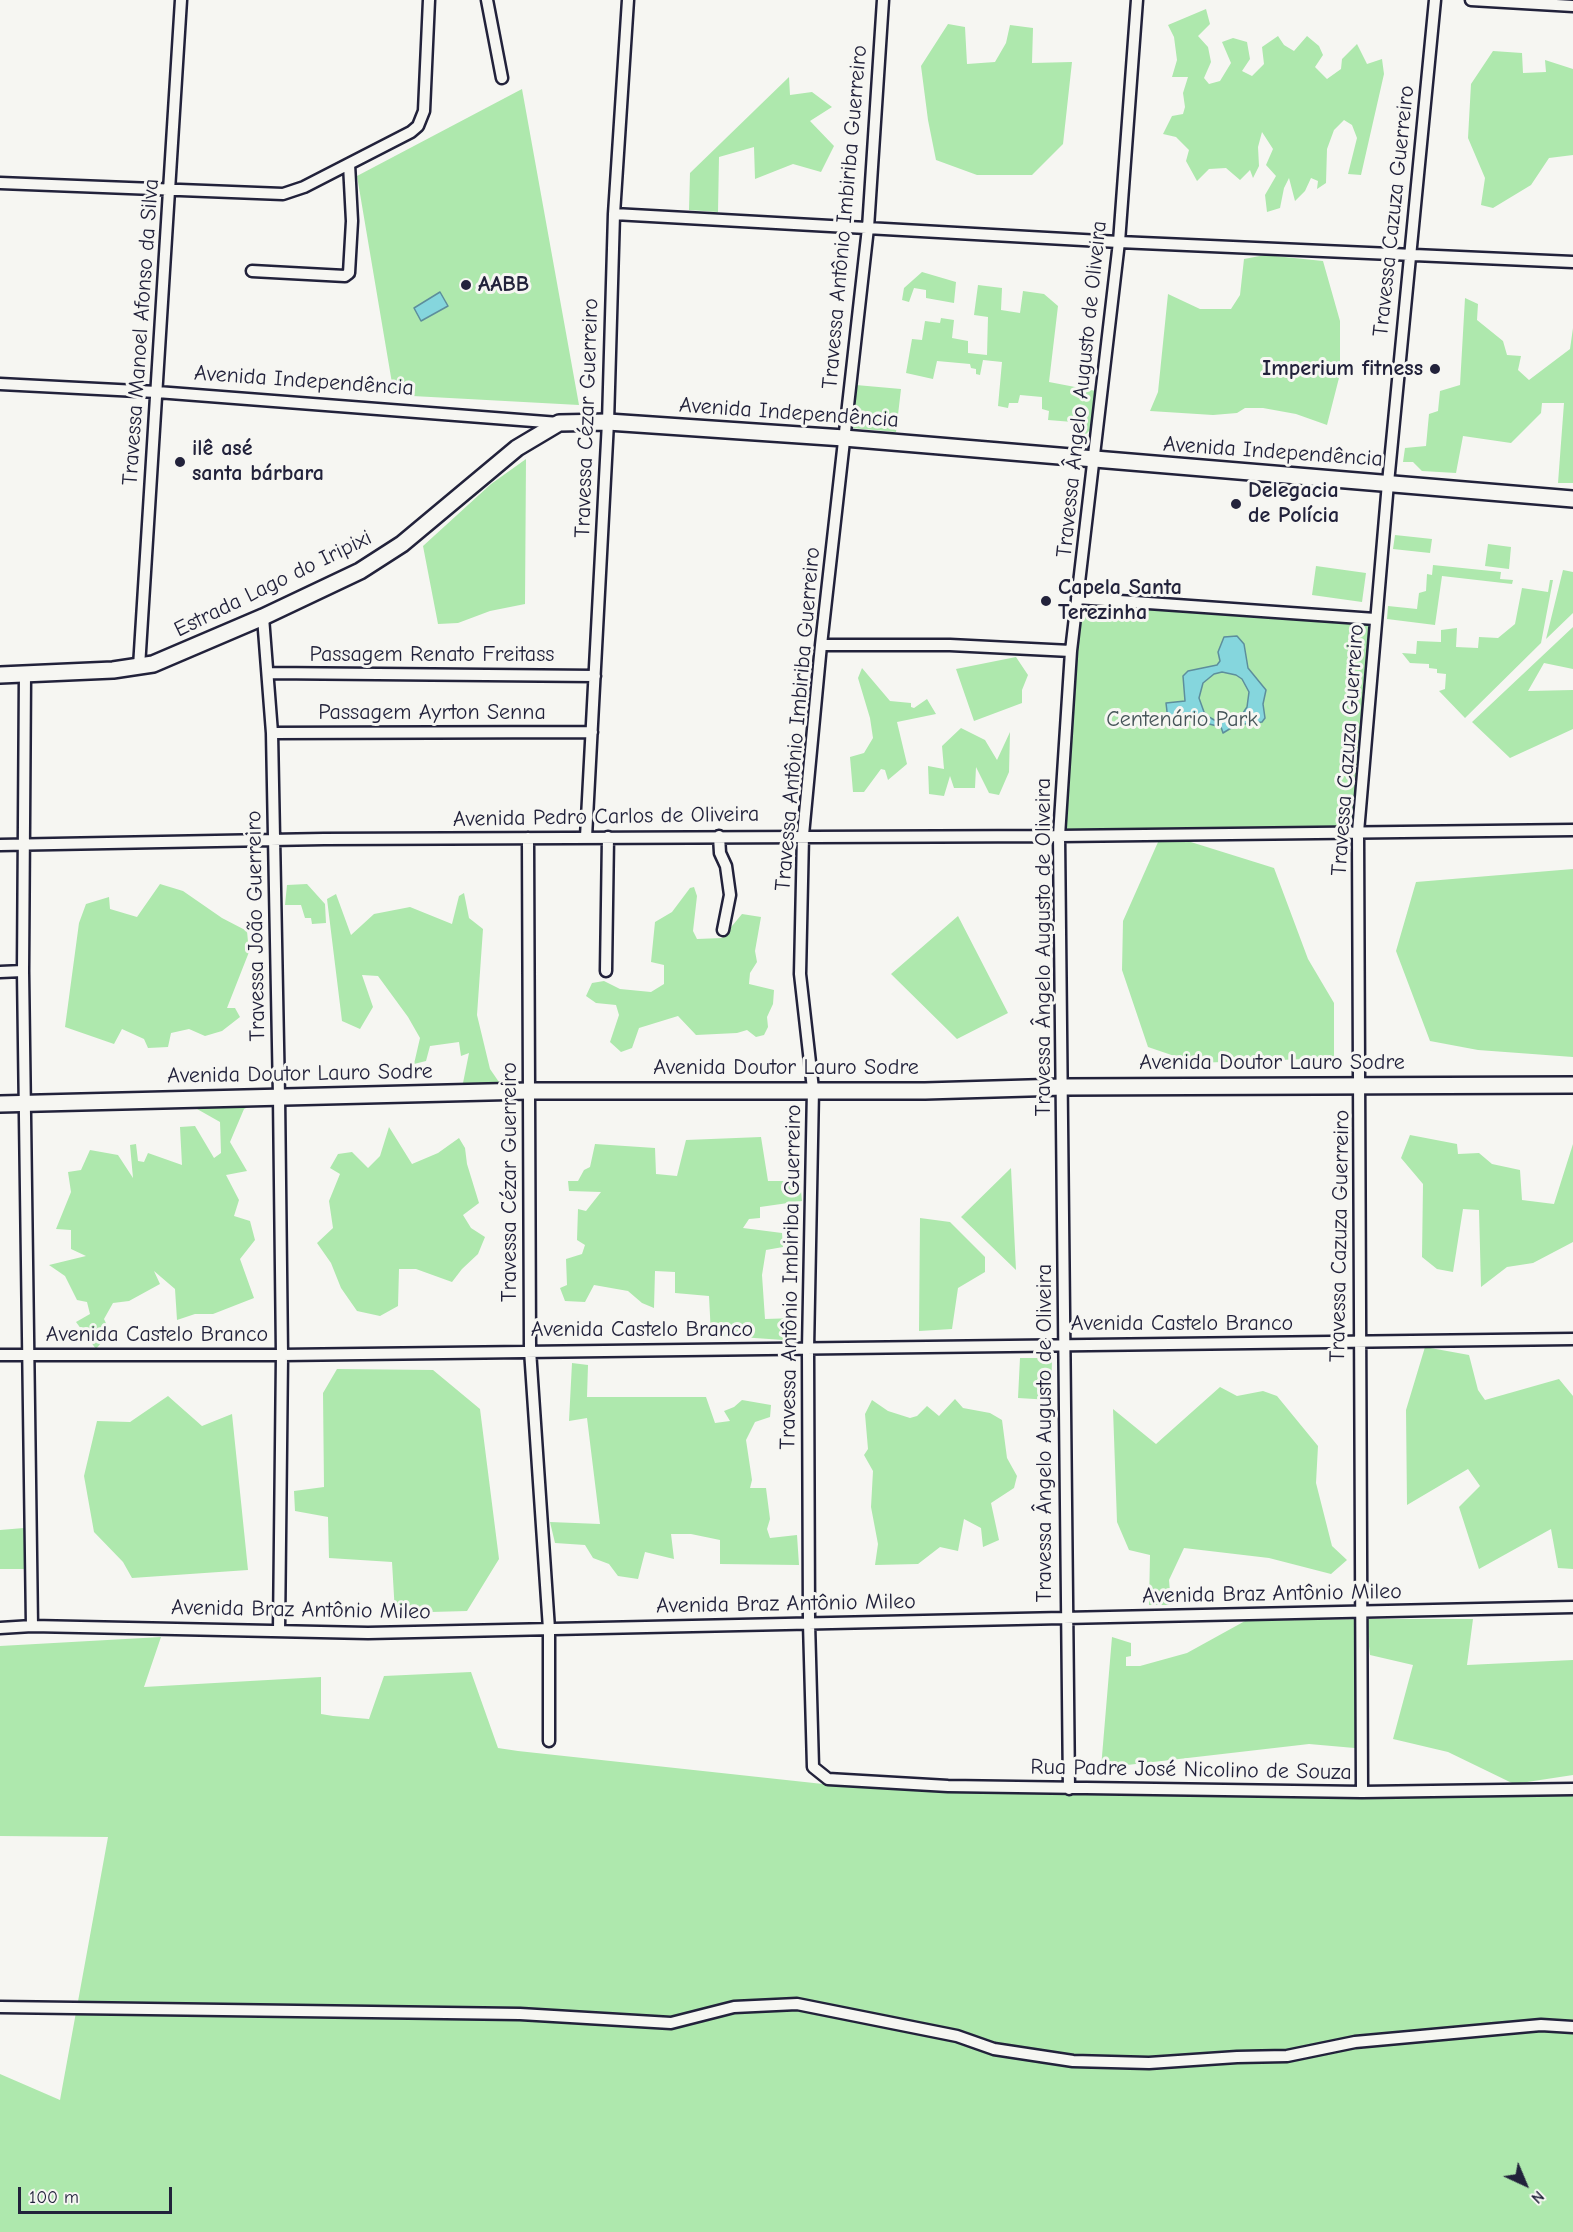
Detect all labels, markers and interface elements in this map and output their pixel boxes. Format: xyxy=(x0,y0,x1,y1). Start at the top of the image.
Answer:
street label: Travessa Antônio Imbiriba Guerreiro xyxy=(817,44,873,390)
street label: Travessa Cazuza Guerreiro xyxy=(1368,84,1420,338)
street label: Travessa Manoel Afonso da Silva xyxy=(117,178,165,486)
street label: Travessa Ângelo Augusto de Oliveira xyxy=(1051,219,1113,559)
place label: AABB xyxy=(478,272,529,298)
marker: AABB xyxy=(459,278,473,292)
street label: Travessa Cézar Guerreiro xyxy=(570,298,604,538)
place label: Imperium fitness xyxy=(1262,356,1423,382)
street label: Avenida Independência xyxy=(193,360,415,402)
marker: Imperium fitness xyxy=(1428,362,1442,376)
street label: Avenida Independência xyxy=(678,392,900,434)
street label: Avenida Independência xyxy=(1162,431,1384,473)
place label: ilê asé santa bárbara xyxy=(192,436,324,488)
marker: ilê asé santa bárbara xyxy=(173,455,187,469)
place label: Delegacia de Polícia xyxy=(1248,478,1339,530)
marker: Delegacia de Polícia xyxy=(1229,497,1243,511)
street label: Estrada Lago do Iripixi xyxy=(170,525,376,643)
street label: Travessa Antônio Imbiriba Guerreiro xyxy=(770,546,826,892)
place label: Capela Santa Terezinha xyxy=(1058,575,1182,626)
marker: Capela Santa Terezinha xyxy=(1039,594,1053,608)
street label: Travessa Cazuza Guerreiro xyxy=(1326,623,1370,877)
street label: Passagem Renato Freitass xyxy=(310,642,554,668)
street label: Passagem Ayrton Senna xyxy=(318,700,546,726)
park label: Centenário Park xyxy=(1106,707,1258,733)
street label: Travessa Ângelo Augusto de Oliveira xyxy=(1031,778,1057,1116)
street label: Avenida Pedro Carlos de Oliveira xyxy=(453,801,759,833)
street label: Travessa João Guerreiro xyxy=(241,810,271,1042)
street label: Avenida Doutor Lauro Sodre xyxy=(1139,1050,1405,1076)
street label: Avenida Doutor Lauro Sodre xyxy=(653,1055,919,1081)
street label: Avenida Doutor Lauro Sodre xyxy=(167,1058,433,1090)
street label: Travessa Cézar Guerreiro xyxy=(497,1062,523,1302)
street label: Travessa Antônio Imbiriba Guerreiro xyxy=(775,1104,807,1450)
street label: Travessa Cazuza Guerreiro xyxy=(1325,1110,1355,1362)
street label: Travessa Ângelo Augusto de Oliveira xyxy=(1032,1264,1058,1602)
street label: Avenida Castelo Branco xyxy=(1071,1311,1293,1337)
street label: Avenida Castelo Branco xyxy=(531,1317,753,1343)
street label: Avenida Castelo Branco xyxy=(46,1322,268,1348)
street label: Avenida Braz Antônio Mileo xyxy=(1142,1579,1402,1609)
street label: Avenida Braz Antônio Mileo xyxy=(656,1589,916,1619)
street label: Avenida Braz Antônio Mileo xyxy=(171,1595,431,1625)
street label: Rua Padre José Nicolino de Souza xyxy=(1030,1754,1352,1786)
north arrow xyxy=(1495,2154,1555,2214)
scale bar xyxy=(21,2175,176,2213)
text: 100 m xyxy=(29,2187,79,2208)
text: N xyxy=(1527,2187,1548,2207)

